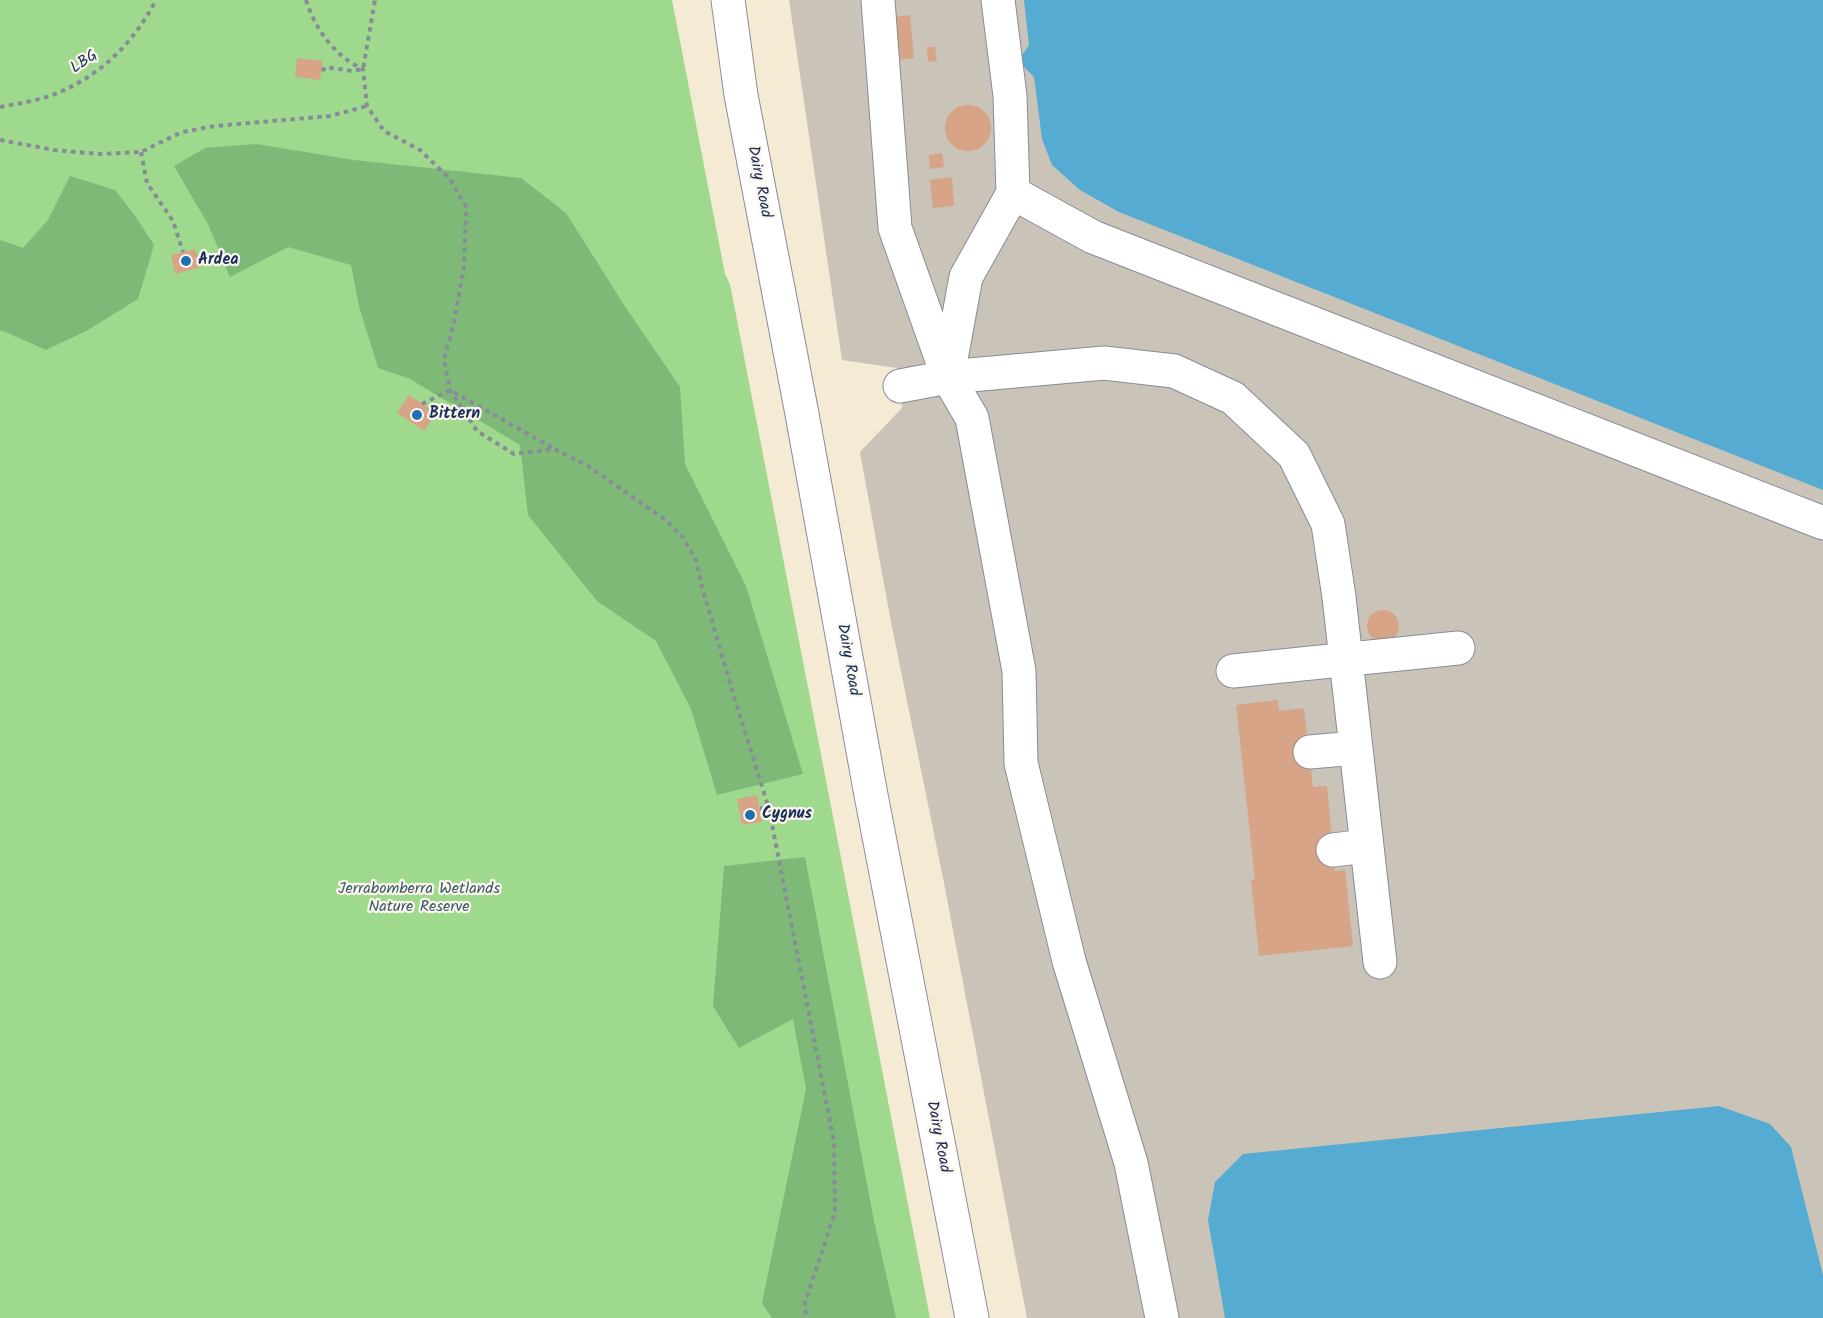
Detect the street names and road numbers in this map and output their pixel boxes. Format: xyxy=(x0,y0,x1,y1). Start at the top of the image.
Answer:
street label: LBG xyxy=(68,47,102,79)
street label: Dairy Road xyxy=(742,144,774,220)
street label: Dairy Road xyxy=(831,622,863,698)
street label: Dairy Road xyxy=(921,1099,953,1175)

